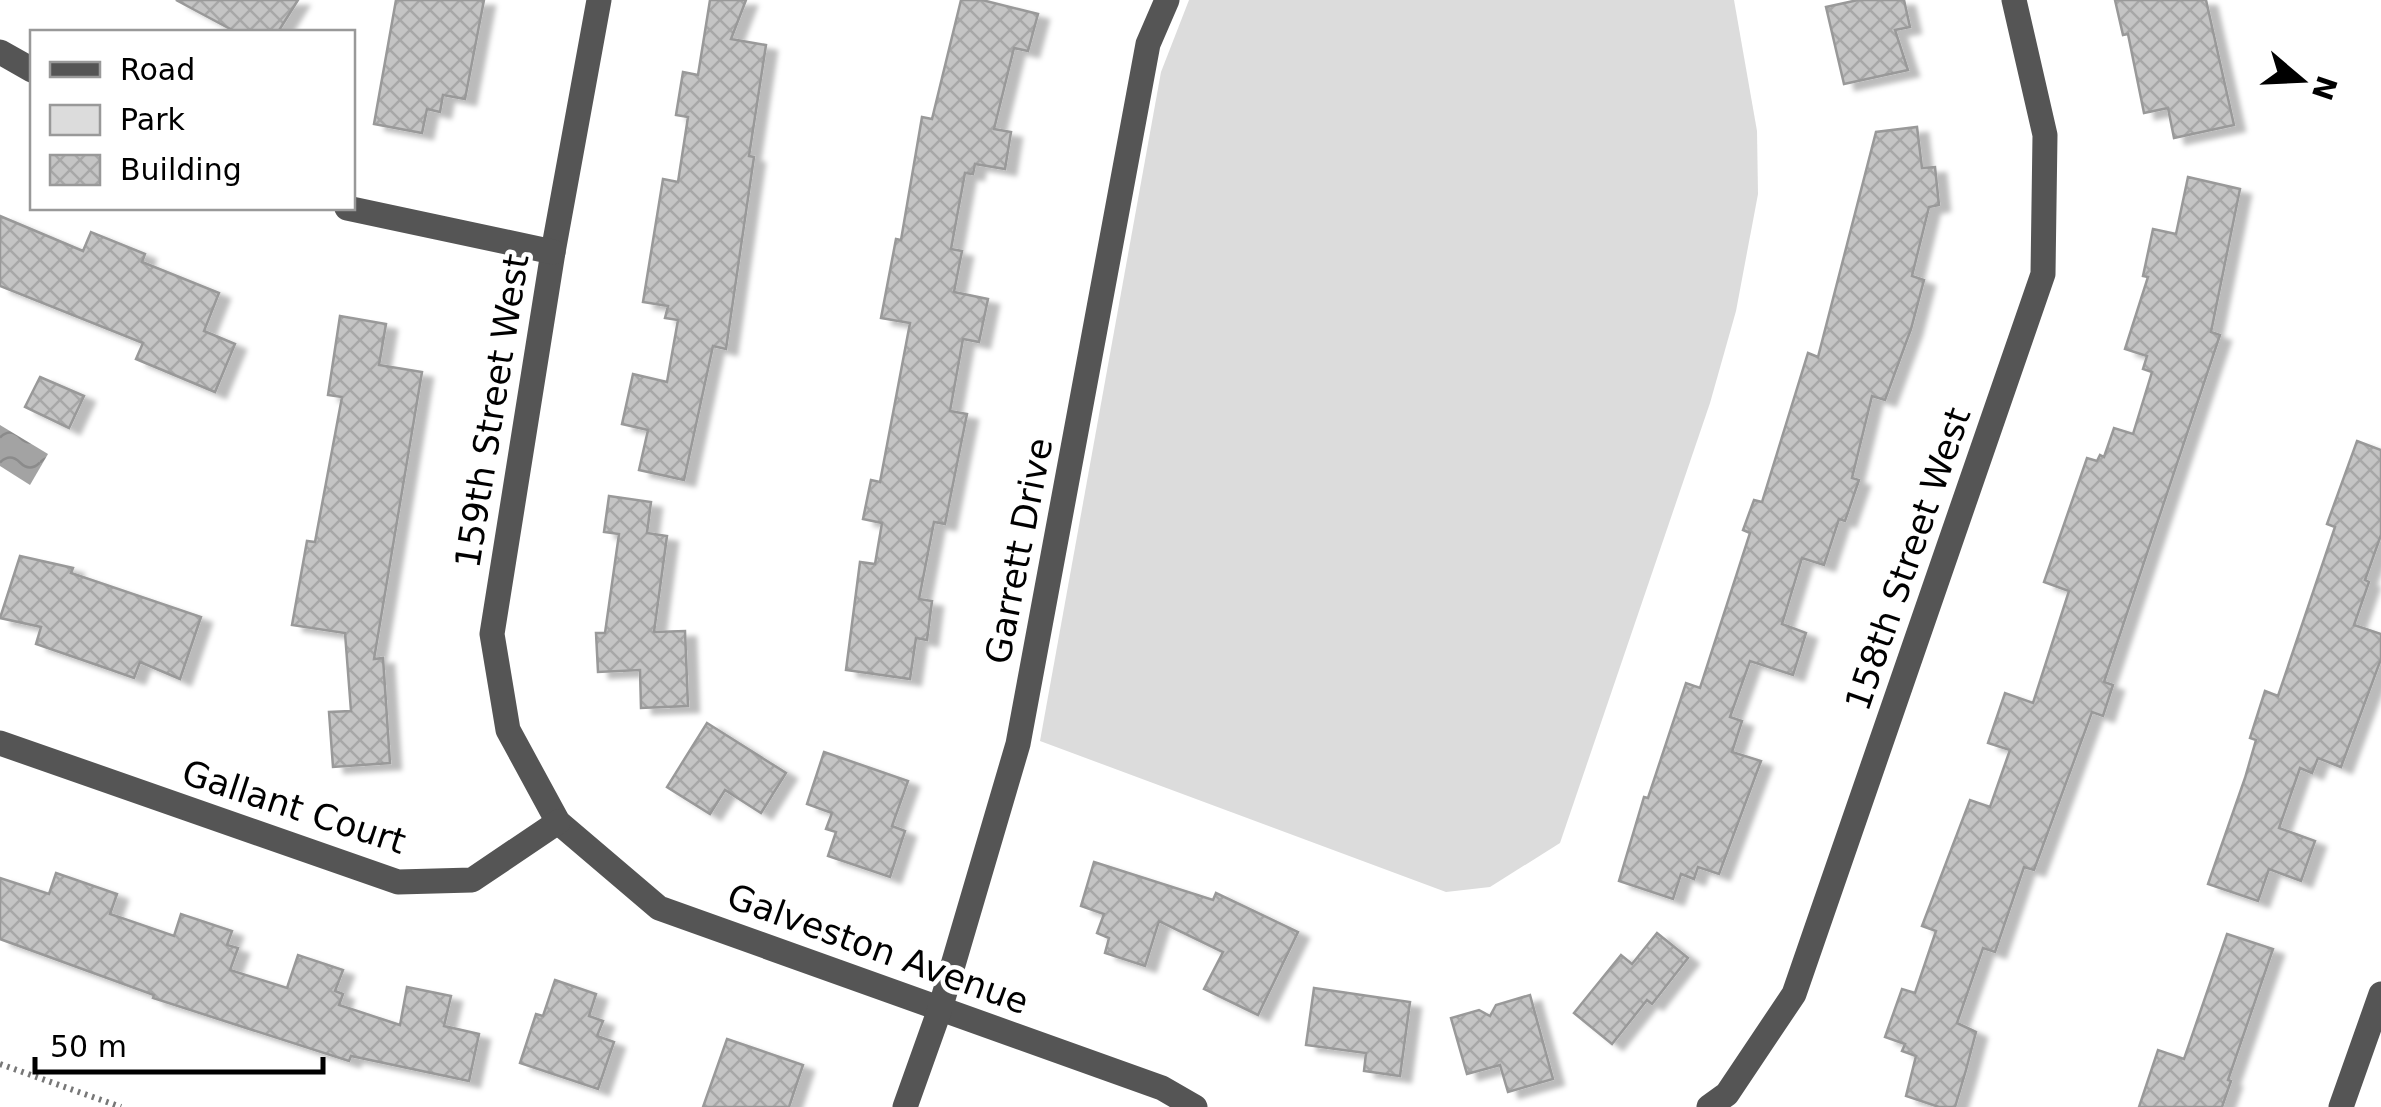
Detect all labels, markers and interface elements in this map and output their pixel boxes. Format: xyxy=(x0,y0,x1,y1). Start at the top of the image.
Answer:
legend xyxy=(30,30,355,210)
north arrow xyxy=(2251,30,2351,130)
text: Road xyxy=(120,52,195,87)
text: N xyxy=(2305,72,2344,104)
text: Park xyxy=(120,102,185,137)
text: Building xyxy=(120,152,242,187)
street label: 159th Street West xyxy=(447,251,537,571)
street label: 158th Street West xyxy=(1837,402,1979,716)
street label: Garrett Drive xyxy=(977,435,1061,667)
street label: Gallant Court xyxy=(177,752,411,862)
street label: Galveston Avenue xyxy=(722,876,1034,1022)
scale bar xyxy=(35,1012,322,1074)
text: 50 m xyxy=(50,1029,127,1064)

